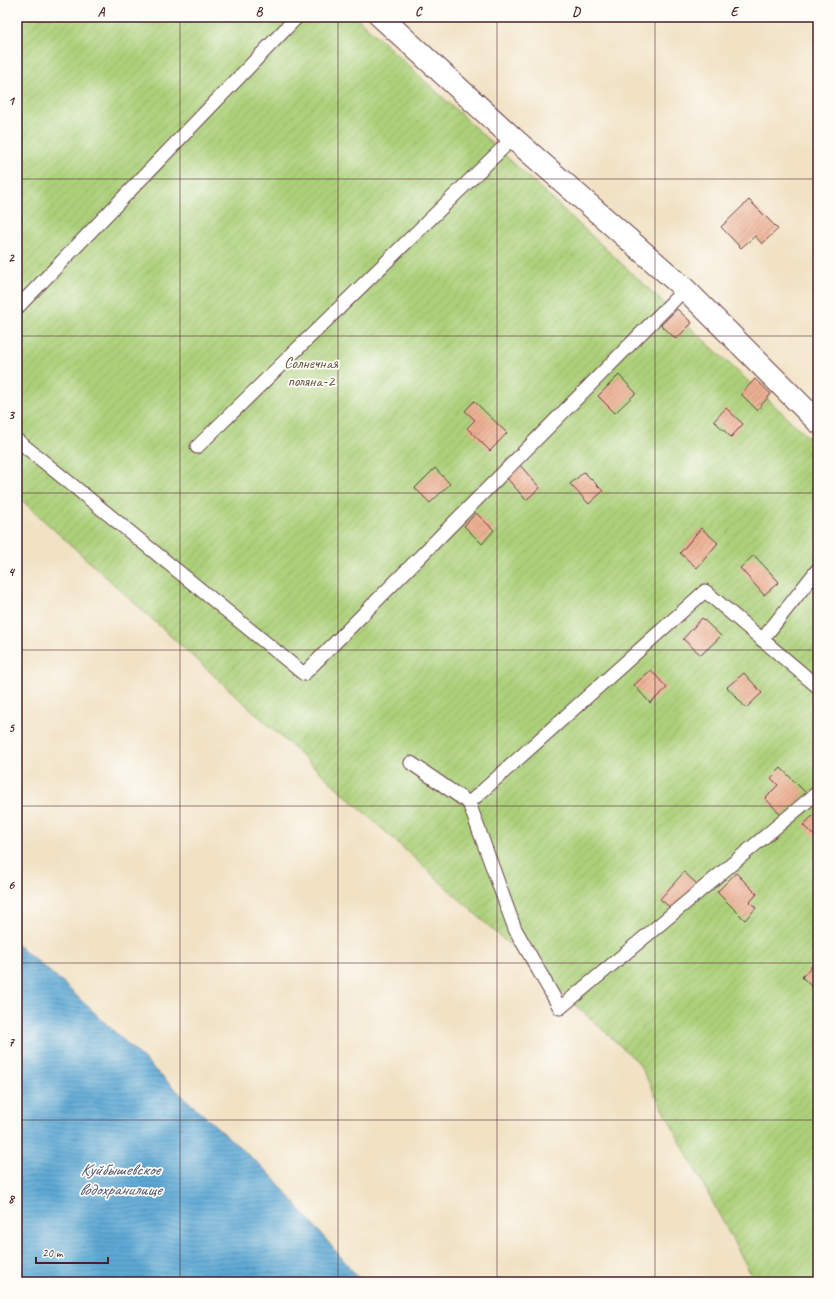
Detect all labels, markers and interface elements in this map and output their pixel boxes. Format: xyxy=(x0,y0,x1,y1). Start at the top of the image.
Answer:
text: A xyxy=(98,4,106,20)
text: B xyxy=(256,4,264,20)
text: C xyxy=(415,4,423,20)
text: D xyxy=(572,4,581,20)
text: E xyxy=(731,4,740,20)
text: 1 xyxy=(8,93,16,109)
text: 2 xyxy=(8,250,15,266)
park label: Солнечная поляна-2 xyxy=(284,353,339,391)
text: 3 xyxy=(8,407,15,423)
text: 4 xyxy=(8,564,16,580)
text: 5 xyxy=(8,720,15,736)
text: 6 xyxy=(8,877,15,893)
text: 7 xyxy=(8,1034,15,1050)
water label: Куйбышевское водохранилище xyxy=(79,1159,164,1200)
text: 8 xyxy=(8,1191,16,1207)
scale bar xyxy=(36,1239,108,1265)
text: 20 m xyxy=(42,1245,64,1261)

